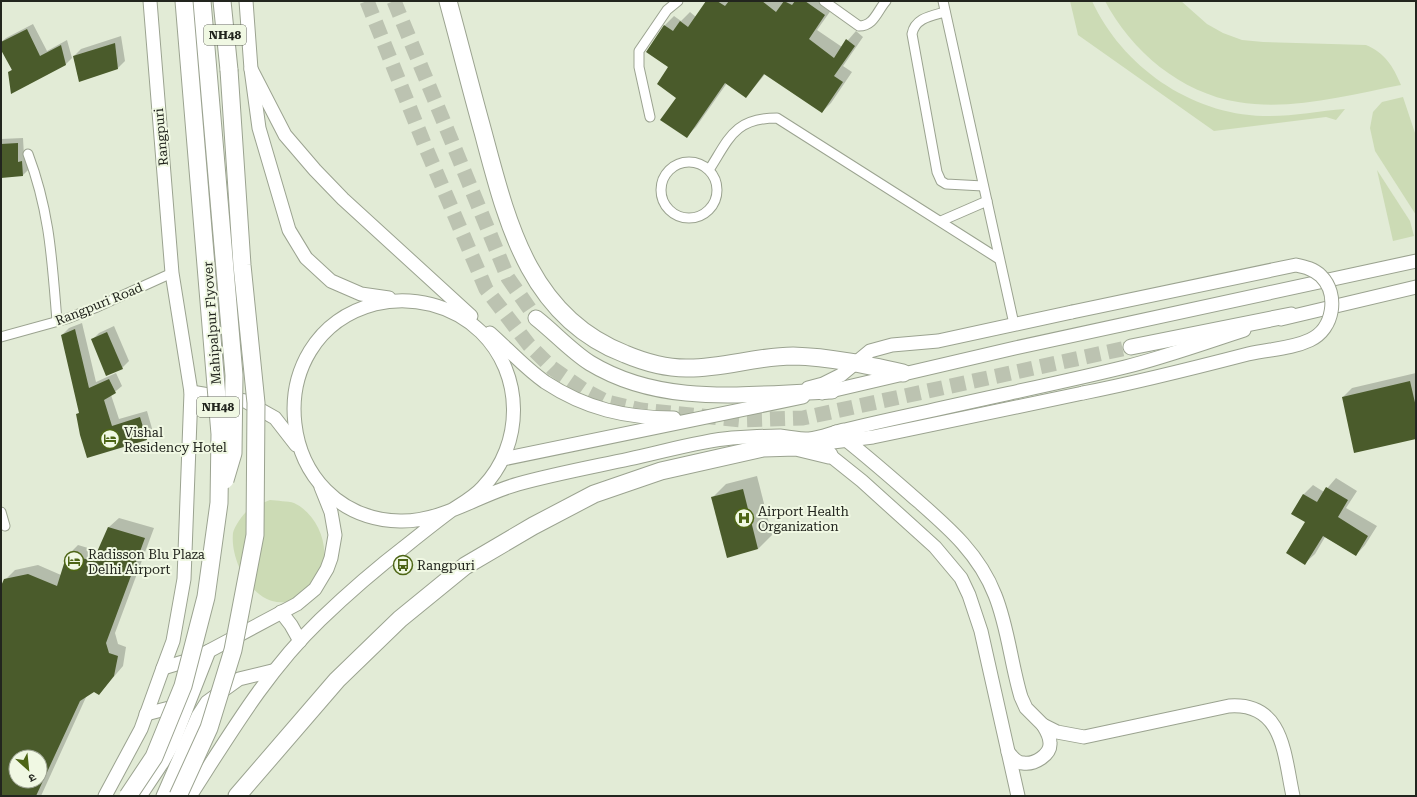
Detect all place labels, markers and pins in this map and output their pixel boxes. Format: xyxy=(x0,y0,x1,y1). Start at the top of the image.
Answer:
place label: Vishal Residency Hotel xyxy=(124,425,227,455)
hotel icon: Vishal Residency Hotel xyxy=(99,428,121,450)
place label: Airport Health Organization xyxy=(758,504,849,534)
hospital icon: Airport Health Organization xyxy=(733,507,755,529)
place label: Radisson Blu Plaza Delhi Airport xyxy=(88,547,205,577)
hotel icon: Radisson Blu Plaza Delhi Airport xyxy=(63,550,85,572)
bus stop icon: Rangpuri xyxy=(392,554,414,576)
place label: Rangpuri xyxy=(417,558,475,573)

